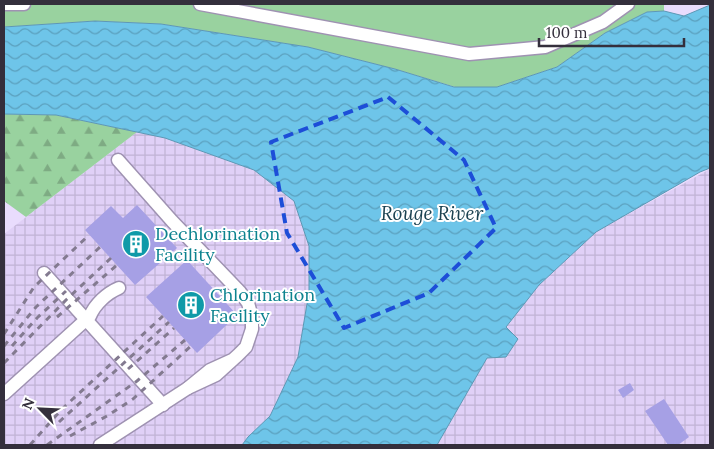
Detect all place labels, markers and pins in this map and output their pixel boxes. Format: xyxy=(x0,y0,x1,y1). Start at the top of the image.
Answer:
place label: Dechlorination Facility xyxy=(155,222,280,266)
building icon: Dechlorination Facility xyxy=(121,229,151,259)
place label: Chlorination Facility xyxy=(210,283,315,327)
building icon: Chlorination Facility xyxy=(176,290,206,320)

